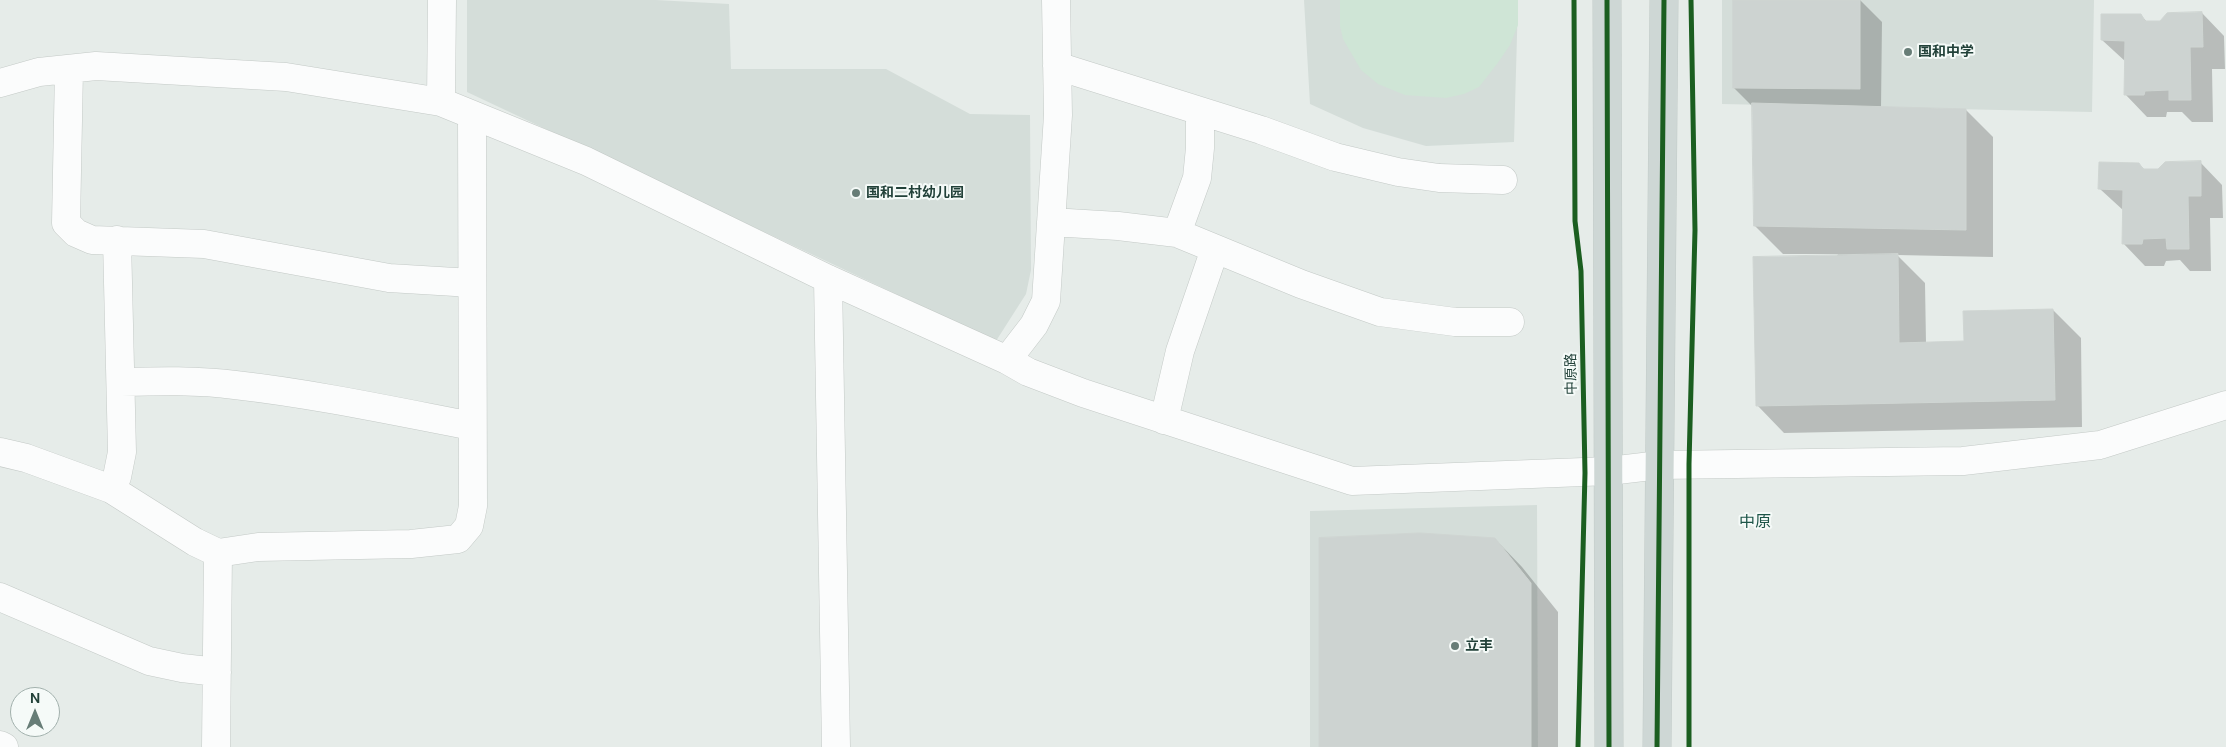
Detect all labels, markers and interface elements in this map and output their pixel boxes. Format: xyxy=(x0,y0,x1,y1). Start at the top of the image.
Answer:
place label: 国和中学 xyxy=(1918,44,1974,60)
marker: 国和中学 xyxy=(1902,46,1914,58)
place label: 国和二村幼儿园 xyxy=(866,185,964,201)
marker: 国和二村幼儿园 xyxy=(850,187,862,199)
street label: 中原路 xyxy=(1563,353,1581,395)
district label: 中原 xyxy=(1739,513,1771,533)
place label: 立丰 xyxy=(1465,638,1493,654)
marker: 立丰 xyxy=(1449,640,1461,652)
north arrow xyxy=(10,687,60,737)
text: N xyxy=(30,689,40,707)

